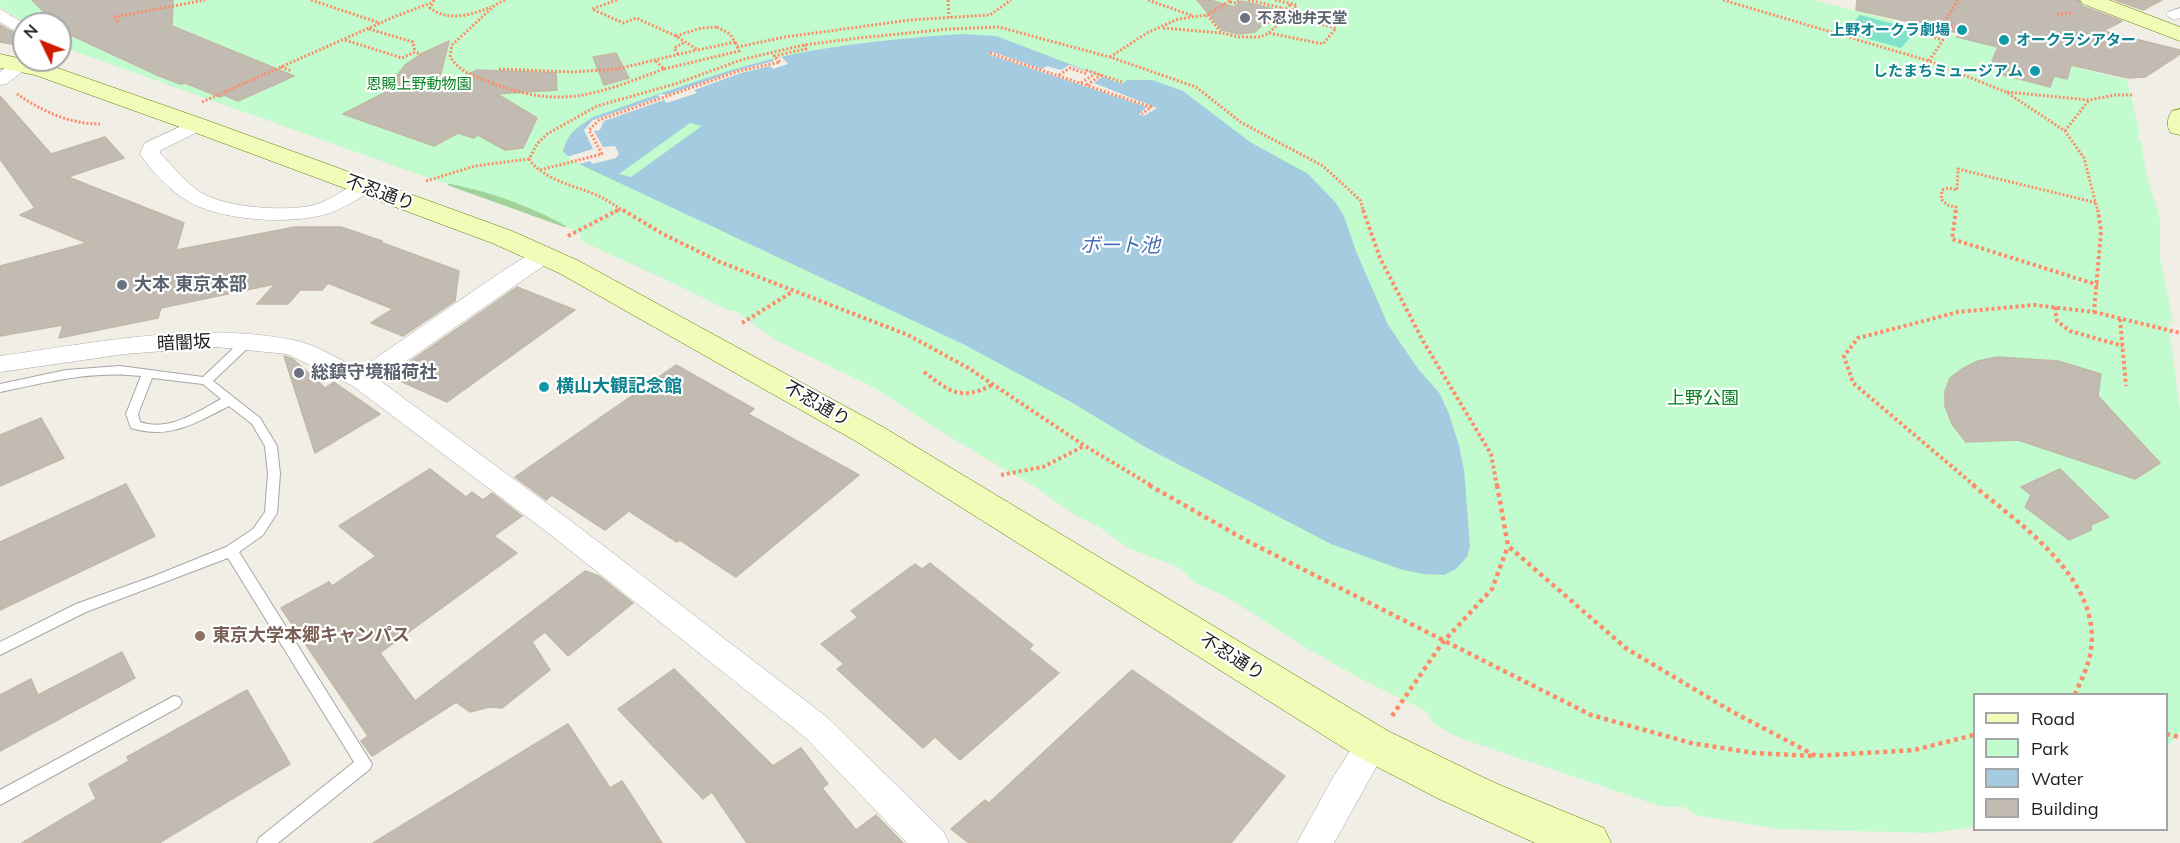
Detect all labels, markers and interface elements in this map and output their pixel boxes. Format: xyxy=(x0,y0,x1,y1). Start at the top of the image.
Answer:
place label: 不忍池弁天堂 xyxy=(1257,9,1347,27)
marker: 不忍池弁天堂 xyxy=(1238,11,1252,25)
north arrow xyxy=(12,12,72,72)
text: N xyxy=(19,20,42,42)
place label: 上野オークラ劇場 xyxy=(1830,21,1950,39)
marker: 上野オークラ劇場 xyxy=(1955,23,1969,37)
place label: オークラシアター xyxy=(2016,31,2136,49)
marker: オークラシアター xyxy=(1997,33,2011,47)
place label: したまちミュージアム xyxy=(1873,62,2023,80)
marker: したまちミュージアム xyxy=(2028,64,2042,78)
park label: 恩賜上野動物園 xyxy=(367,75,471,93)
street label: 不忍通り xyxy=(342,171,418,215)
water label: ボート池 xyxy=(1080,234,1160,258)
place label: 大本 東京本部 xyxy=(134,274,247,296)
marker: 大本 東京本部 xyxy=(115,278,129,292)
street label: 暗闇坂 xyxy=(156,331,212,355)
place label: 総鎮守境稲荷社 xyxy=(311,362,437,384)
marker: 総鎮守境稲荷社 xyxy=(292,366,306,380)
place label: 横山大観記念館 xyxy=(556,376,682,398)
street label: 不忍通り xyxy=(780,377,854,431)
marker: 横山大観記念館 xyxy=(537,380,551,394)
park label: 上野公園 xyxy=(1667,388,1739,410)
place label: 東京大学本郷キャンパス xyxy=(212,625,410,647)
marker: 東京大学本郷キャンパス xyxy=(193,629,207,643)
street label: 不忍通り xyxy=(1196,629,1268,685)
legend xyxy=(1973,693,2168,831)
text: Road xyxy=(2031,707,2075,730)
text: Park xyxy=(2031,737,2069,760)
text: Water xyxy=(2031,767,2083,790)
text: Building xyxy=(2031,797,2099,820)

